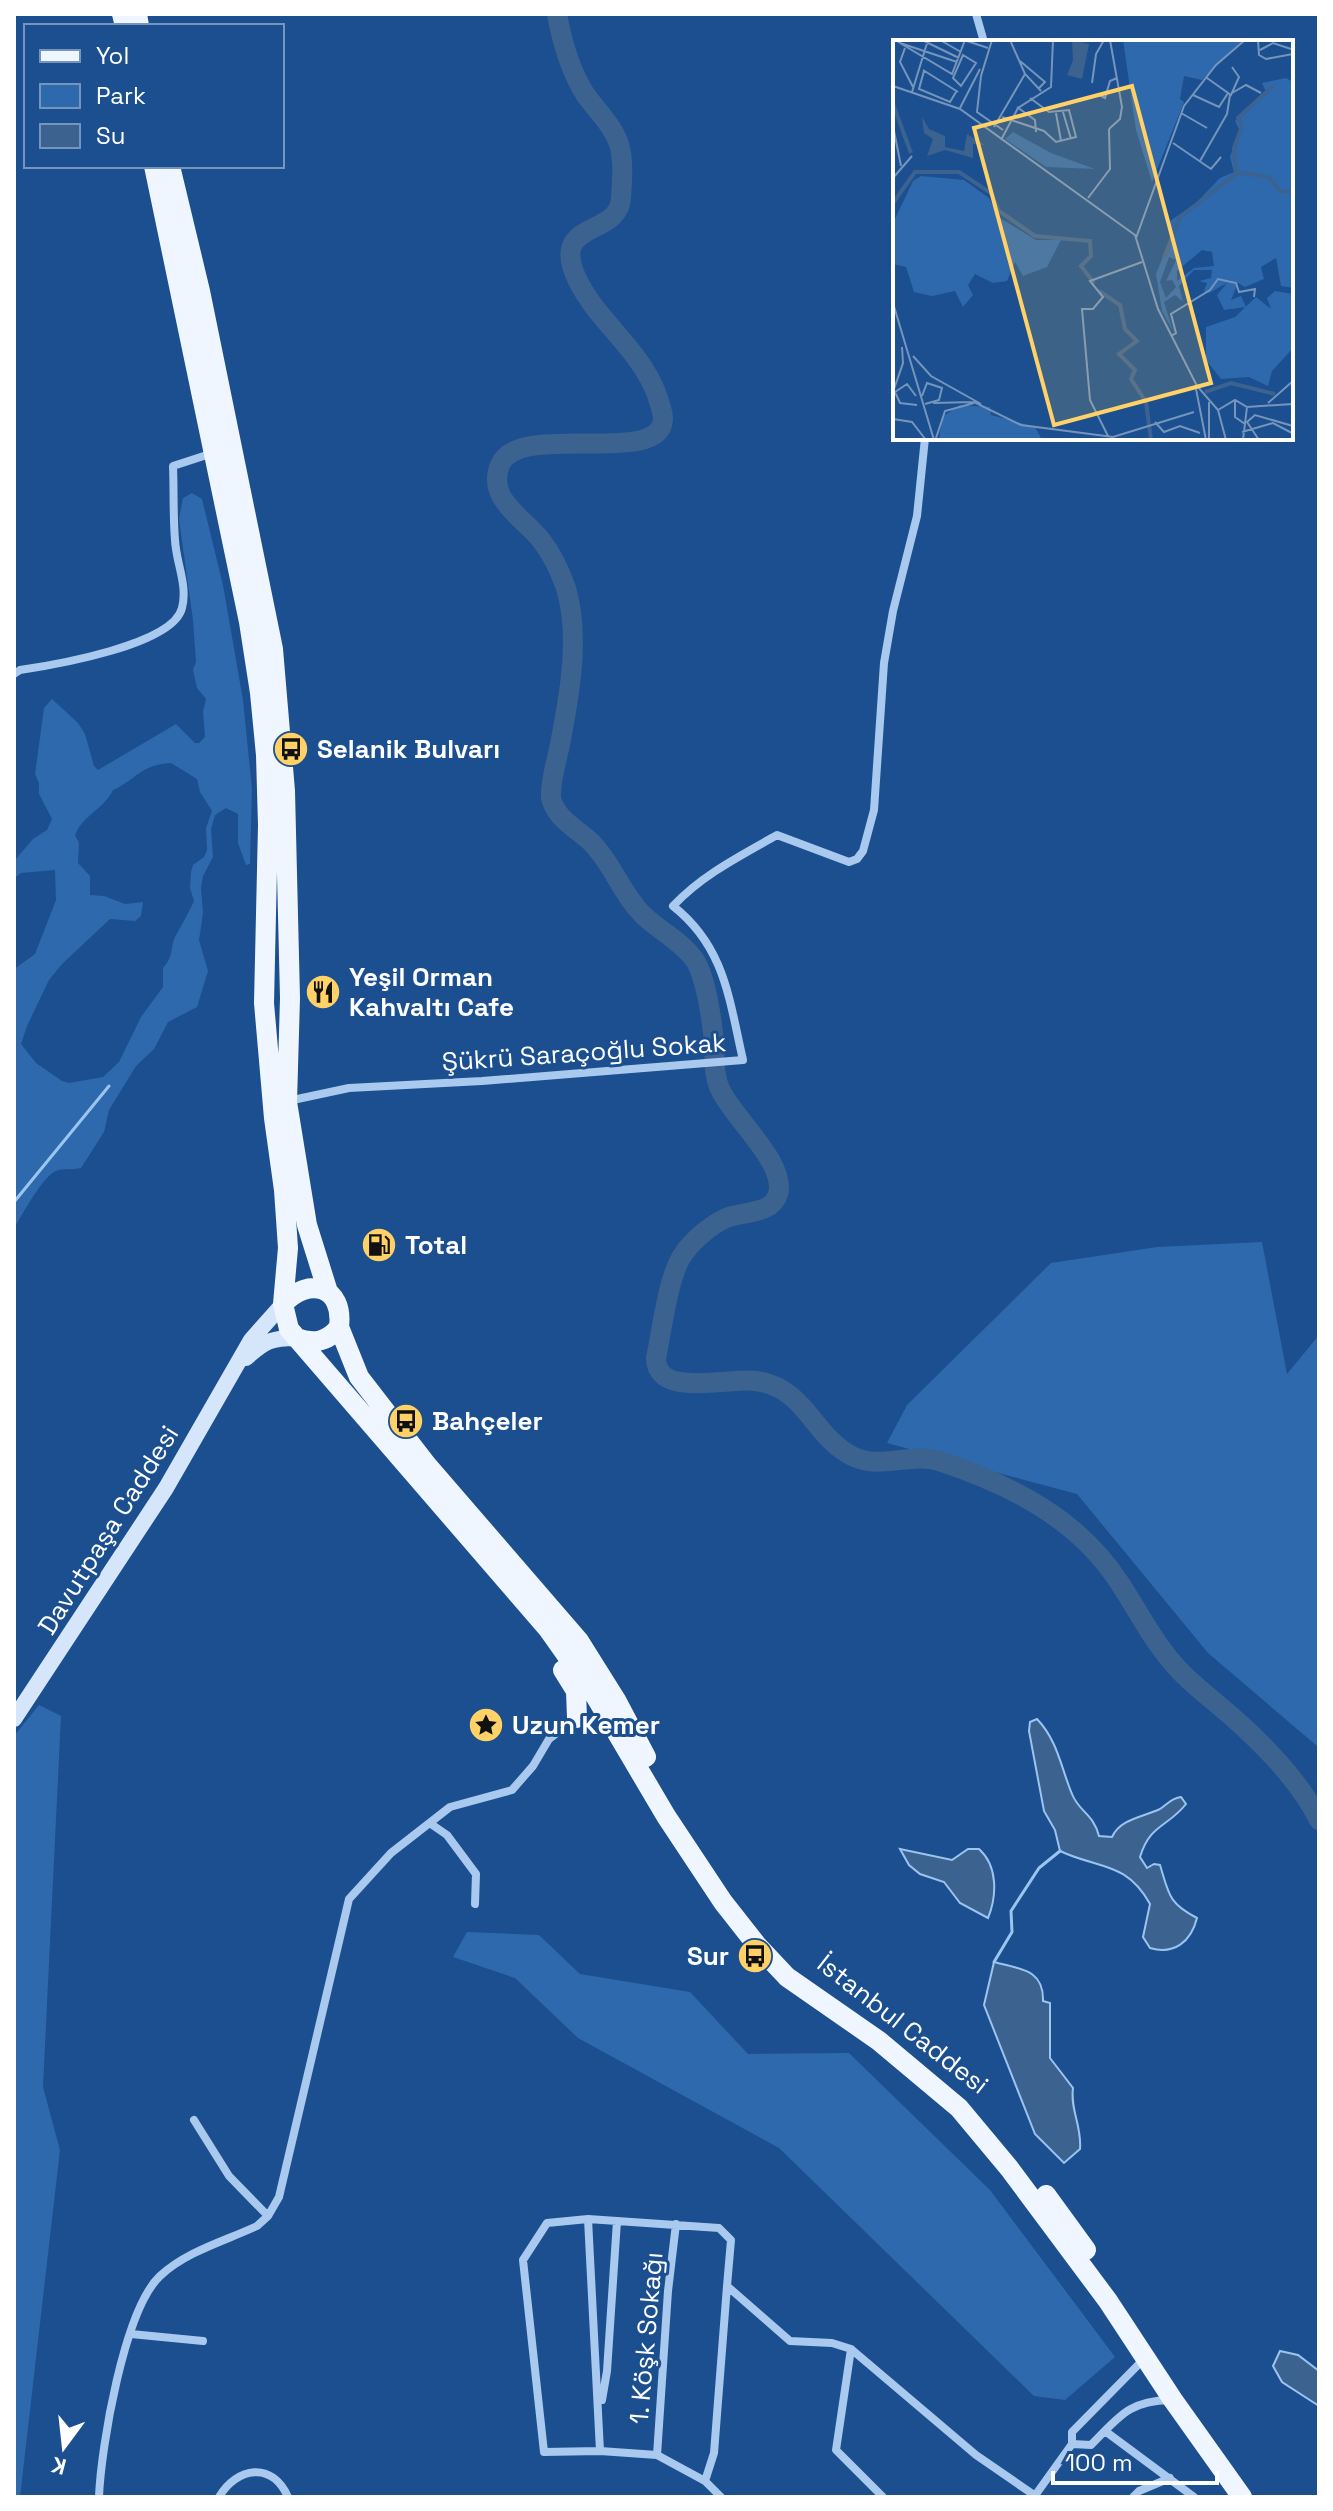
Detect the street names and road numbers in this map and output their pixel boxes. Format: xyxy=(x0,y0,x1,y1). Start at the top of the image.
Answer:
street label: Şükrü Saraçoğlu Sokak xyxy=(441,1025,727,1079)
street label: Davutpaşa Caddesi xyxy=(30,1419,186,1641)
street label: İstanbul Caddesi xyxy=(810,1946,996,2102)
street label: 1. Köşk Sokağı xyxy=(622,2251,670,2425)

